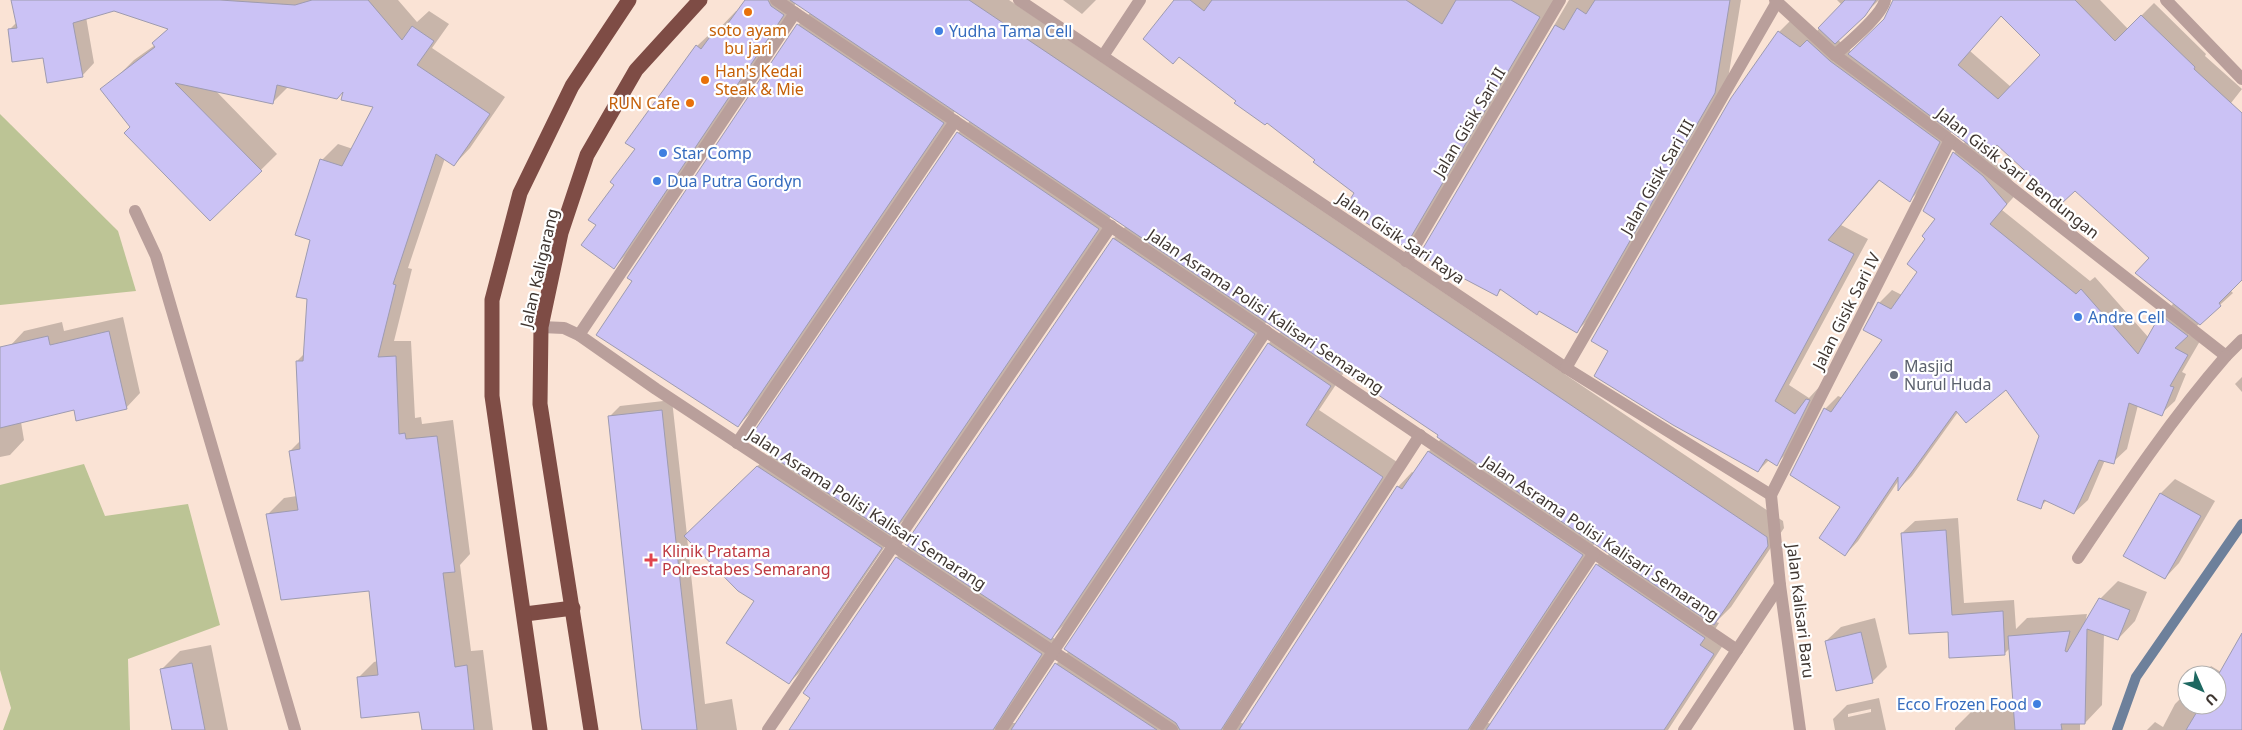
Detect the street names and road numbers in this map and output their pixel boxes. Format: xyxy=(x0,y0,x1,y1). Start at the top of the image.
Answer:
street label: Jalan Gisik Sari II xyxy=(1427,63,1510,183)
street label: Jalan Gisik Sari Bendungan xyxy=(1930,101,2104,244)
street label: Jalan Gisik Sari III xyxy=(1614,115,1699,240)
street label: Jalan Gisik Sari Raya xyxy=(1331,186,1469,289)
street label: Jalan Kaligarang xyxy=(514,206,563,332)
street label: Jalan Asrama Polisi Kalisari Semarang xyxy=(1142,222,1389,399)
street label: Jalan Gisik Sari IV xyxy=(1806,248,1885,375)
street label: Jalan Asrama Polisi Kalisari Semarang xyxy=(742,422,991,595)
street label: Jalan Asrama Polisi Kalisari Semarang xyxy=(1477,449,1724,626)
street label: Jalan Kalisari Baru xyxy=(1782,541,1820,679)

